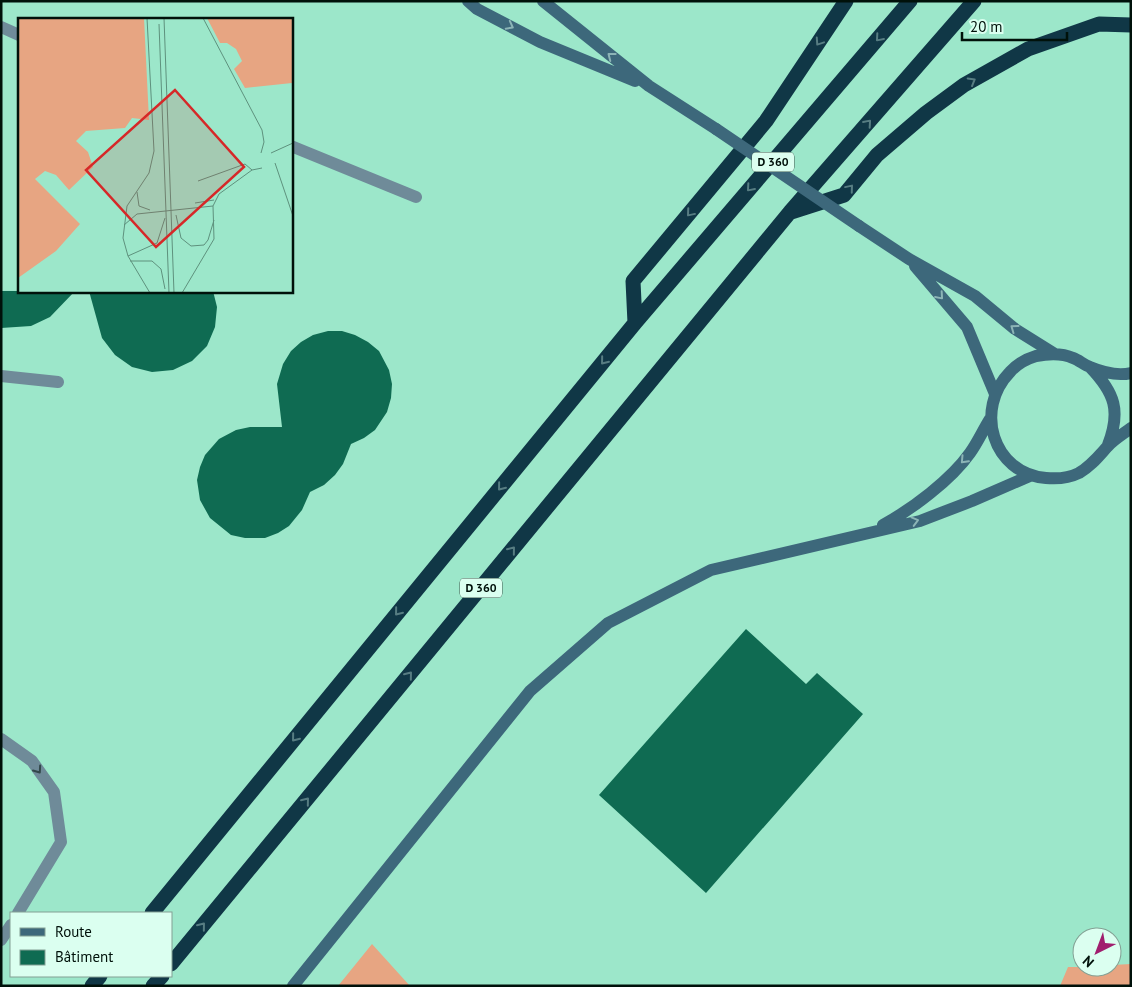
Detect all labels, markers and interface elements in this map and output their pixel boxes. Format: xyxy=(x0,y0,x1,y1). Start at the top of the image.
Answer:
scale bar xyxy=(962,10,1067,42)
text: 20 m xyxy=(970,17,1003,36)
inset map xyxy=(18,18,292,292)
one-way arrow xyxy=(504,20,513,30)
one-way arrow xyxy=(875,33,884,42)
one-way arrow xyxy=(816,36,825,46)
one-way arrow xyxy=(608,54,617,62)
one-way arrow xyxy=(966,77,975,87)
one-way arrow xyxy=(862,119,871,128)
road number: D 360 xyxy=(752,152,794,172)
one-way arrow xyxy=(747,183,756,192)
one-way arrow xyxy=(844,184,853,193)
one-way arrow xyxy=(686,208,695,217)
one-way arrow xyxy=(935,290,944,299)
one-way arrow xyxy=(1010,325,1020,334)
one-way arrow xyxy=(601,355,609,364)
one-way arrow xyxy=(961,454,970,463)
one-way arrow xyxy=(498,481,506,490)
one-way arrow xyxy=(910,517,918,527)
one-way arrow xyxy=(506,547,515,556)
road number: D 360 xyxy=(460,578,502,598)
one-way arrow xyxy=(394,607,403,616)
one-way arrow xyxy=(403,672,412,681)
one-way arrow xyxy=(292,732,301,741)
one-way arrow xyxy=(32,764,41,774)
one-way arrow xyxy=(300,798,308,807)
legend xyxy=(10,912,172,977)
text: Route xyxy=(55,922,92,941)
one-way arrow xyxy=(197,923,206,932)
north arrow xyxy=(1072,927,1122,977)
text: Bâtiment xyxy=(55,947,113,966)
text: N xyxy=(1079,952,1098,971)

